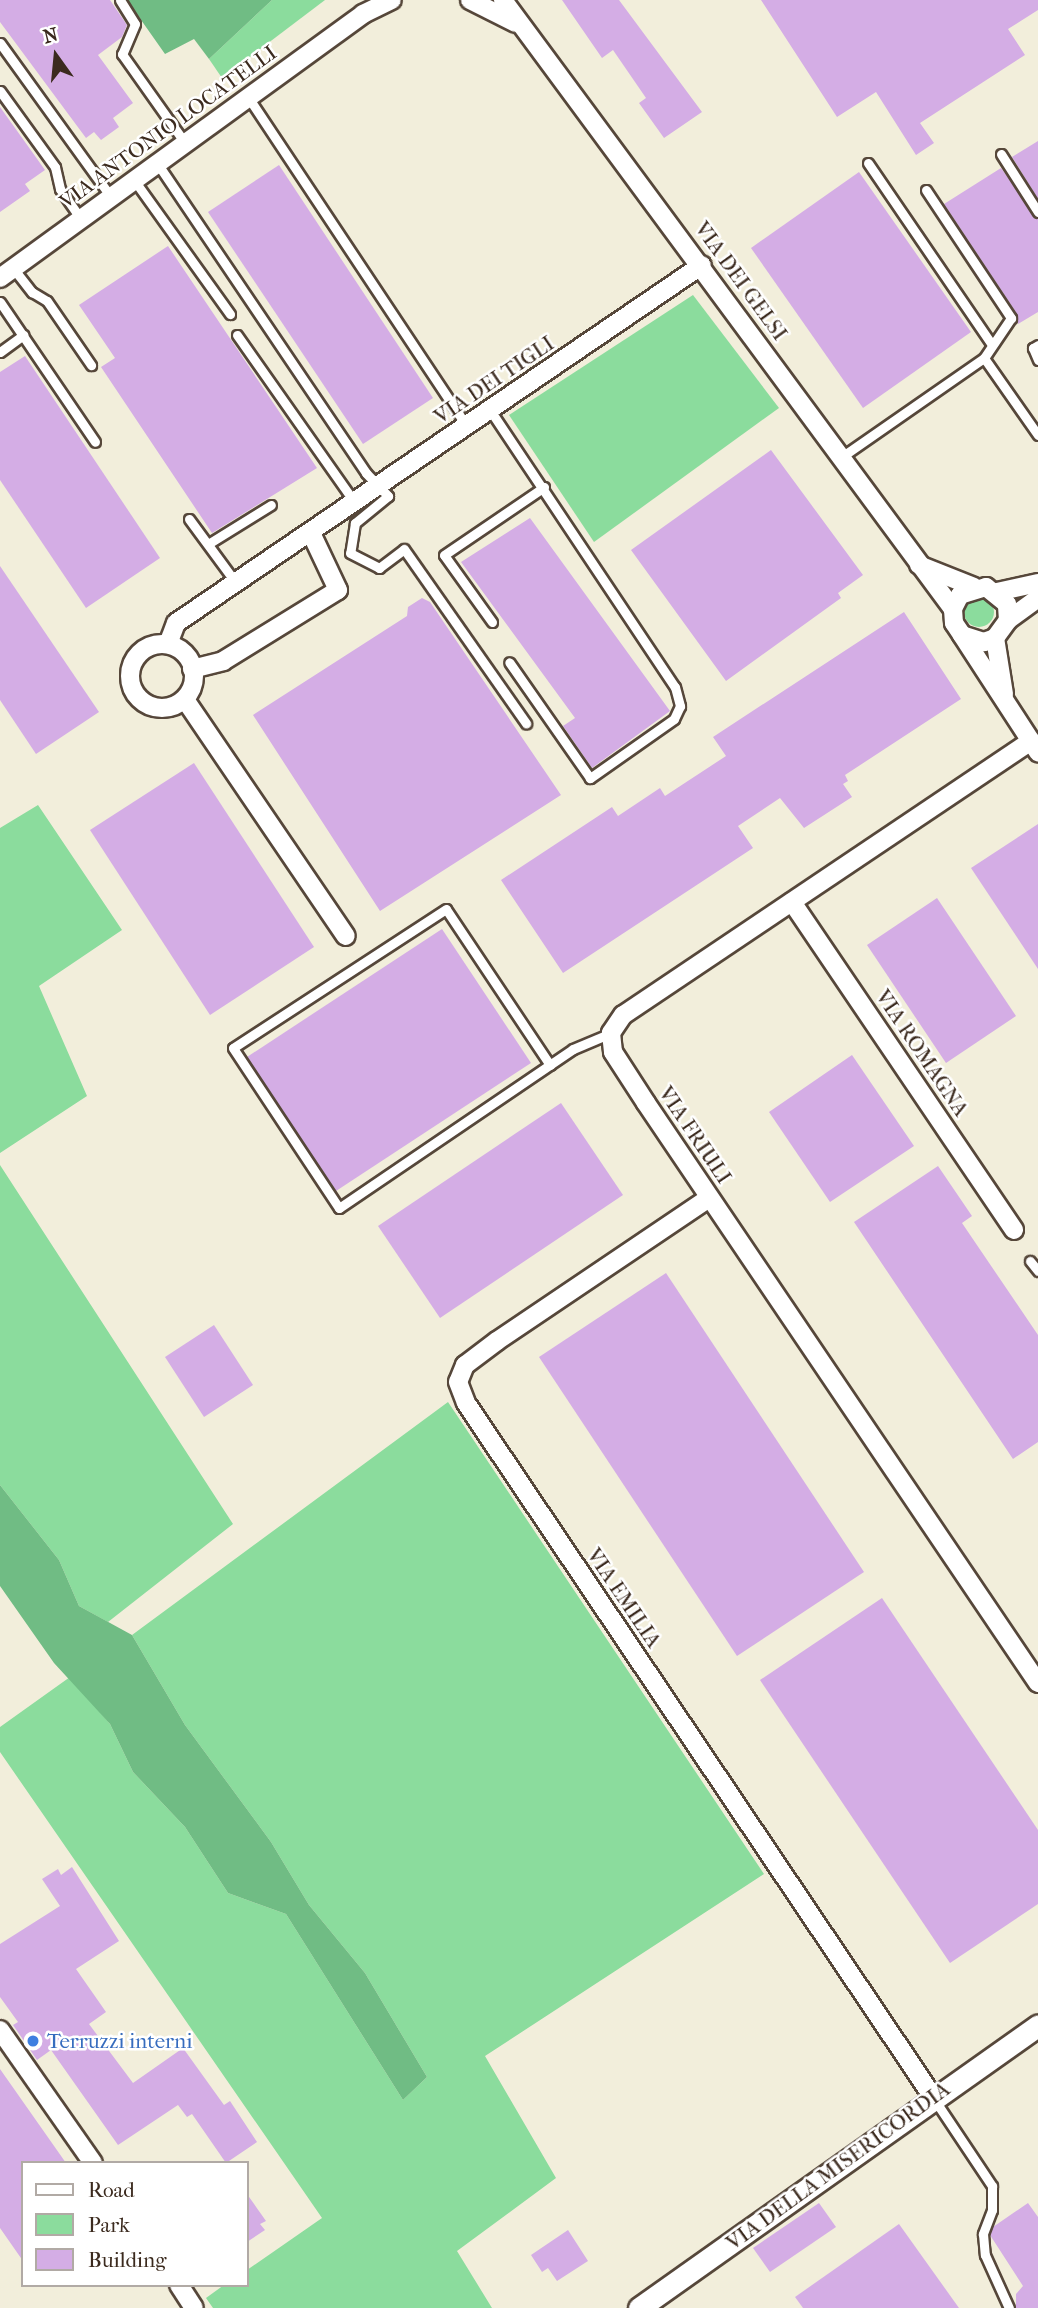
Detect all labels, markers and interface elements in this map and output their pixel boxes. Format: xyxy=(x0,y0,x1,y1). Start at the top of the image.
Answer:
north arrow xyxy=(21,21,91,91)
text: N xyxy=(41,23,60,48)
street label: VIA ANTONIO LOCATELLI xyxy=(55,40,281,214)
street label: VIA DEI GELSI xyxy=(689,217,793,345)
street label: VIA DEI TIGLI xyxy=(429,331,559,429)
street label: VIA ROMAGNA xyxy=(870,985,974,1121)
street label: VIA FRIULI xyxy=(653,1082,737,1188)
street label: VIA EMILIA xyxy=(581,1543,667,1653)
place label: Terruzzi interni xyxy=(47,2028,192,2054)
marker: Terruzzi interni xyxy=(25,2033,41,2049)
street label: VIA DELLA MISERICORDIA xyxy=(721,2076,955,2256)
legend xyxy=(21,2161,248,2287)
text: Road xyxy=(88,2178,135,2202)
text: Park xyxy=(88,2213,130,2237)
text: Building xyxy=(88,2248,166,2272)

